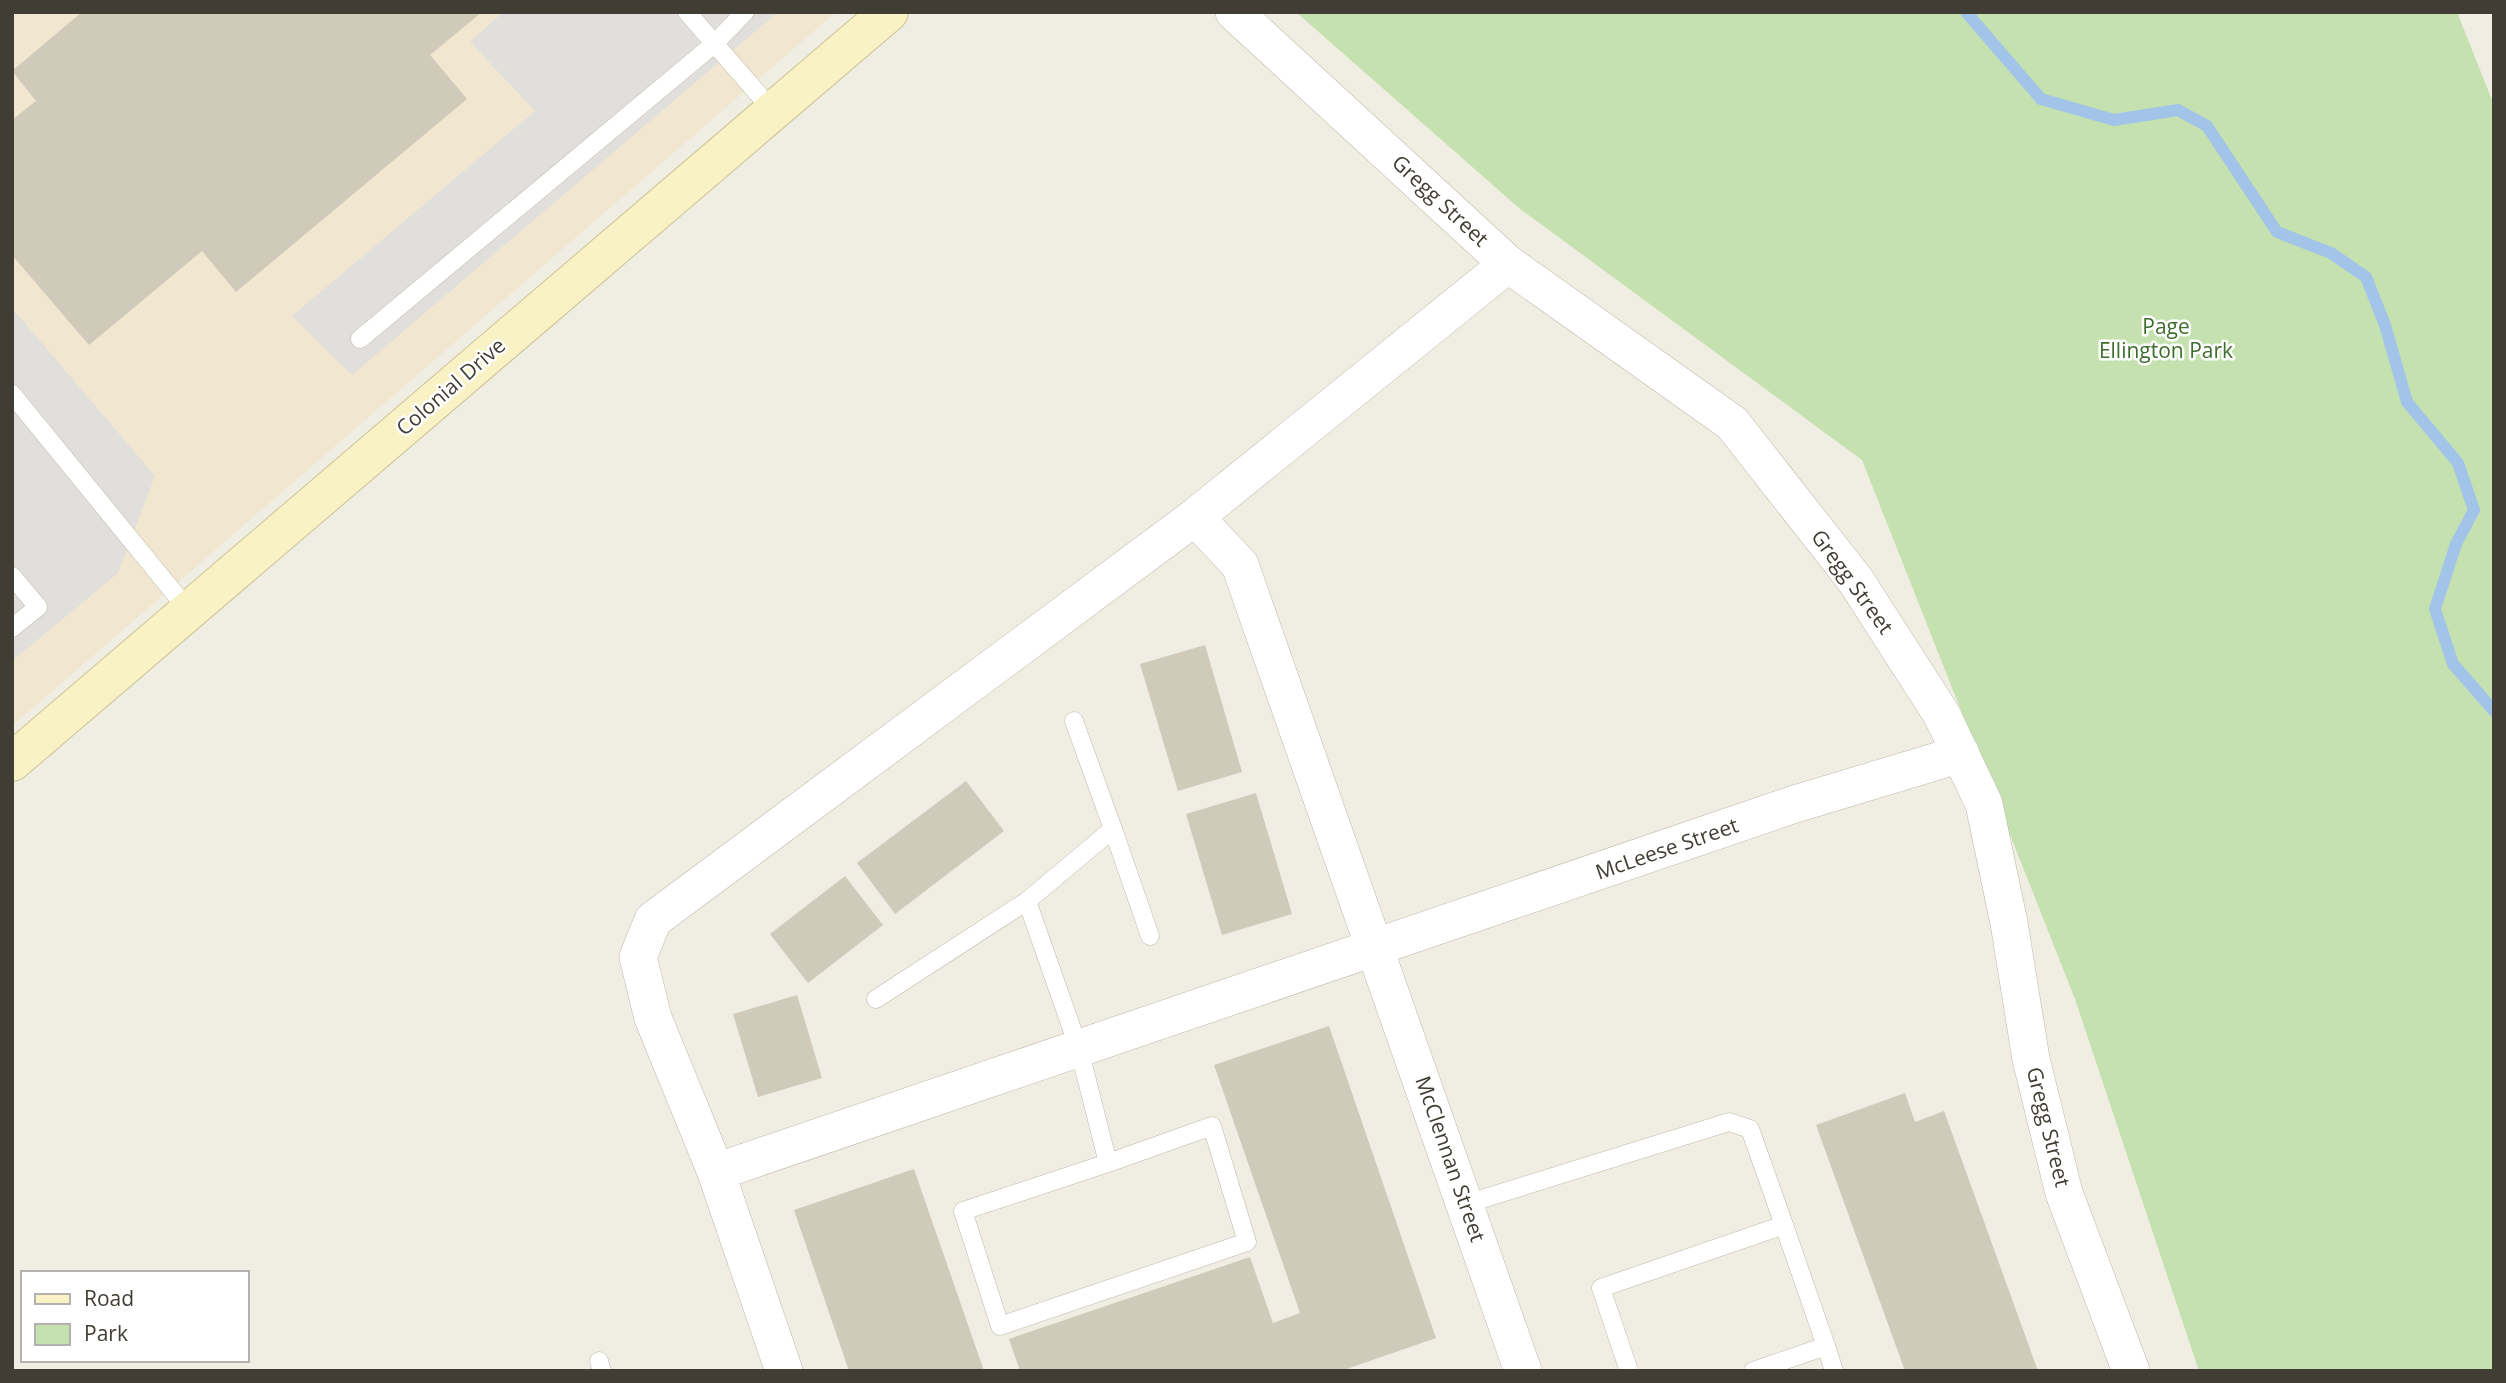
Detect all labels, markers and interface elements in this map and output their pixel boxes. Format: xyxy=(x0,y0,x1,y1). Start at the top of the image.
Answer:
street label: Gregg Street xyxy=(1386,148,1495,252)
park label: Page Ellington Park xyxy=(2099,312,2233,364)
street label: Colonial Drive xyxy=(390,331,511,441)
street label: Gregg Street xyxy=(1805,524,1900,639)
street label: McLeese Street xyxy=(1591,810,1742,886)
street label: Gregg Street xyxy=(2021,1064,2077,1190)
street label: McClennan Street xyxy=(1409,1072,1492,1245)
legend xyxy=(21,1271,248,1362)
text: Road xyxy=(84,1284,134,1312)
text: Park xyxy=(84,1319,128,1347)

